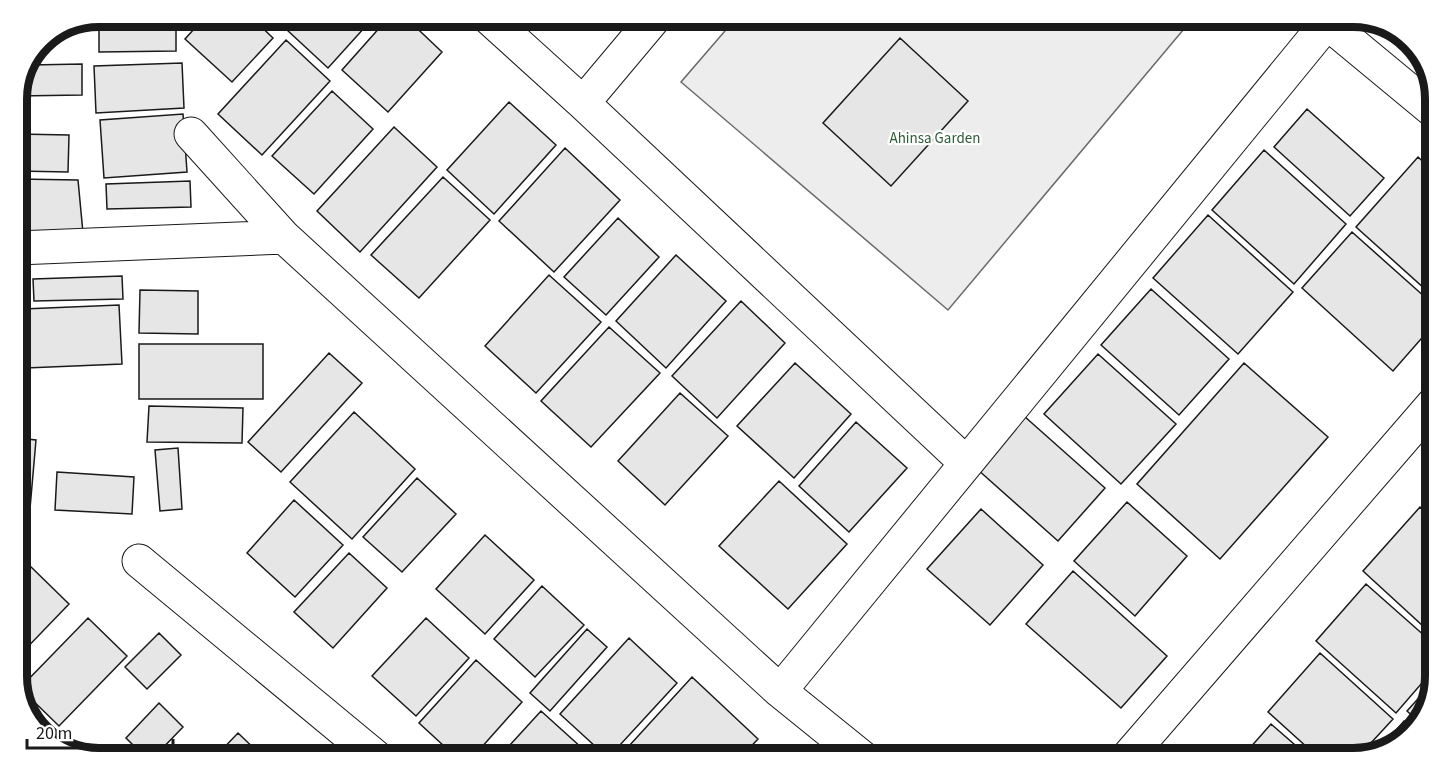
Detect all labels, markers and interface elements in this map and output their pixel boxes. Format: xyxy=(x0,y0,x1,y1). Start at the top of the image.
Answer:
park label: Ahinsa Garden xyxy=(890,128,980,149)
scale bar xyxy=(27,712,172,750)
text: 20 m xyxy=(36,721,72,746)

